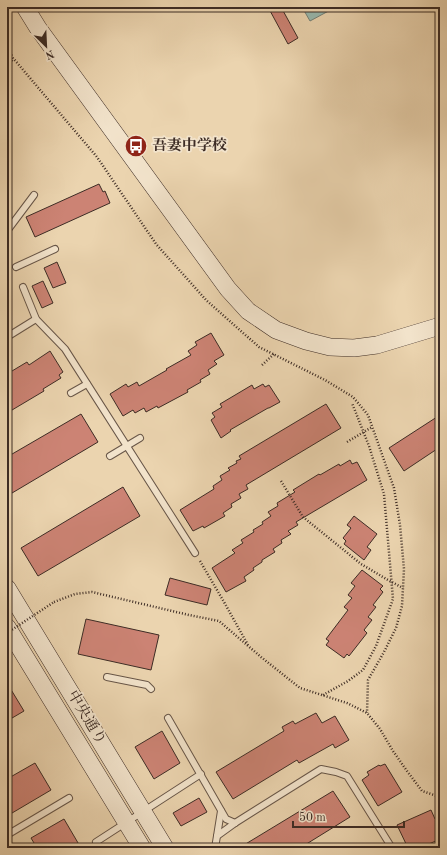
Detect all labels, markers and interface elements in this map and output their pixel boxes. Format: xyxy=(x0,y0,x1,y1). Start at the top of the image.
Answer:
north arrow xyxy=(26,26,66,66)
text: N xyxy=(43,47,56,61)
bus stop icon: 吾妻中学校 xyxy=(123,133,149,159)
place label: 吾妻中学校 xyxy=(152,137,227,154)
street label: 中央通り xyxy=(64,687,110,748)
scale bar xyxy=(293,803,404,829)
text: 50 m xyxy=(299,811,326,824)

